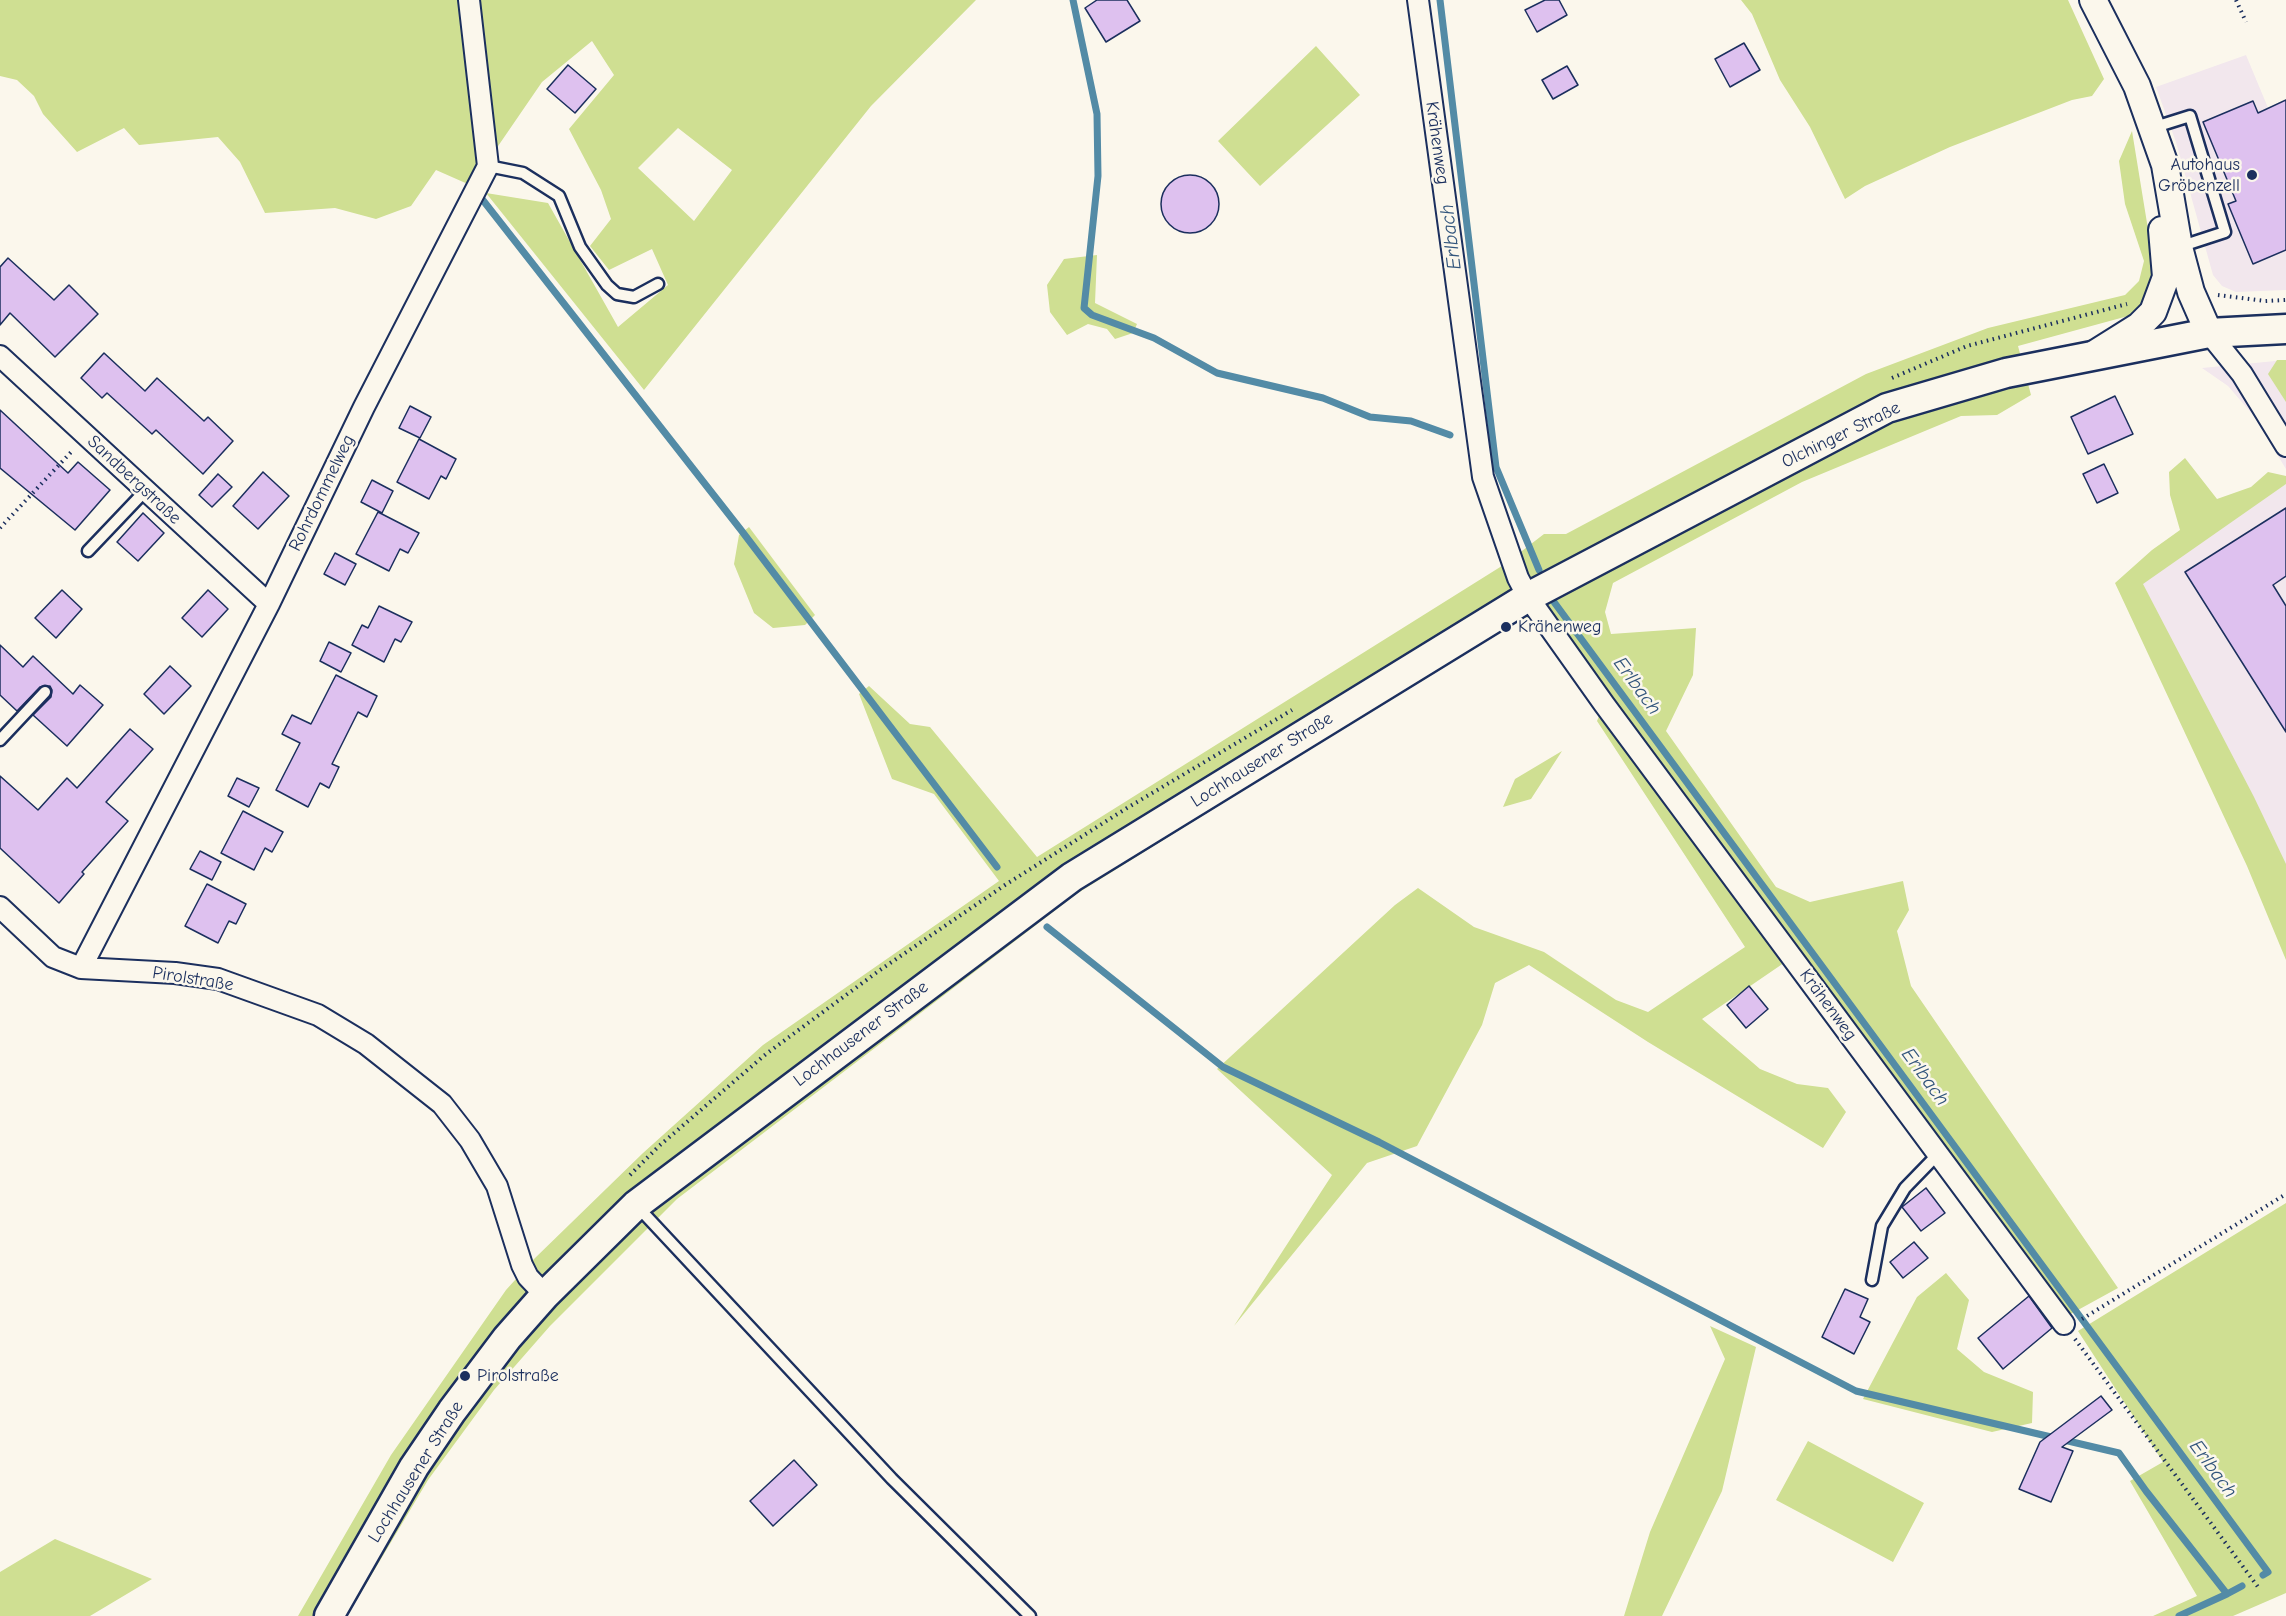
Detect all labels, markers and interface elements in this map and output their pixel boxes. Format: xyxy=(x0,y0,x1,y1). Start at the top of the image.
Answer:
street label: Krähenweg xyxy=(1420,100,1454,186)
place label: Autohaus Gröbenzell xyxy=(2158,154,2240,196)
marker: Autohaus Gröbenzell xyxy=(2245,168,2259,182)
water label: Erlbach xyxy=(1435,203,1467,271)
street label: Olchinger Straße xyxy=(1778,397,1904,473)
street label: Sandbergstraße xyxy=(82,431,186,529)
street label: Rohrdommelweg xyxy=(284,431,360,555)
place label: Krähenweg xyxy=(1518,616,1602,638)
marker: Krähenweg xyxy=(1499,620,1513,634)
water label: Erlbach xyxy=(1608,652,1666,720)
street label: Lochhausener Straße xyxy=(1187,708,1337,812)
street label: Pirolstraße xyxy=(151,962,235,996)
street label: Krähenweg xyxy=(1795,965,1861,1045)
street label: Lochhausener Straße xyxy=(789,976,933,1092)
water label: Erlbach xyxy=(1896,1043,1954,1111)
place label: Pirolstraße xyxy=(477,1365,559,1387)
marker: Pirolstraße xyxy=(458,1369,472,1383)
street label: Lochhausener Straße xyxy=(364,1397,468,1547)
water label: Erlbach xyxy=(2184,1435,2242,1503)

